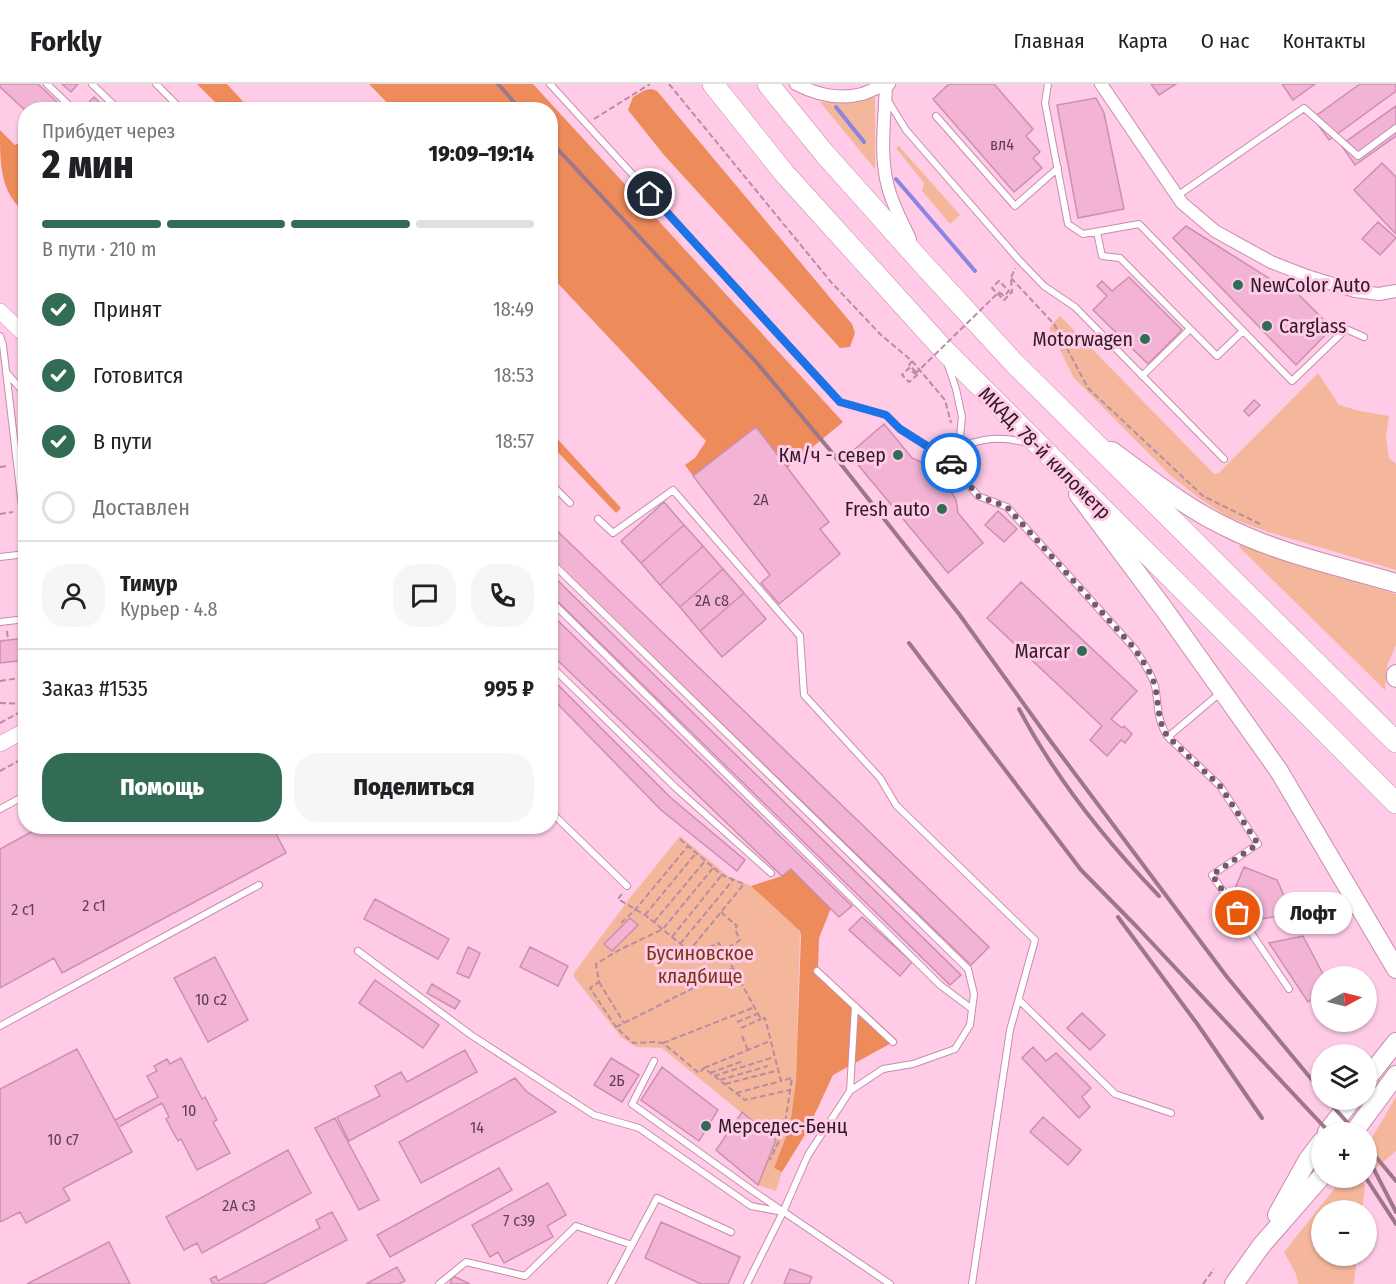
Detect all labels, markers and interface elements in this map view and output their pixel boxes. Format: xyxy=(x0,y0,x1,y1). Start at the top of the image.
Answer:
text: Forkly xyxy=(30,25,102,58)
text: Главная xyxy=(1014,28,1085,54)
text: Карта xyxy=(1118,28,1168,54)
text: О нас xyxy=(1201,28,1249,54)
text: Контакты xyxy=(1282,28,1366,54)
text: Прибудет через xyxy=(42,119,175,143)
house number: вл4 xyxy=(990,135,1014,154)
text: 19:09–19:14 xyxy=(429,140,534,167)
text: 2 мин xyxy=(42,142,134,188)
pin xyxy=(624,168,675,219)
icon: home xyxy=(633,177,666,210)
text: В пути · 210 m xyxy=(42,237,156,261)
place label: NewColor Auto xyxy=(1250,273,1371,297)
marker: NewColor Auto xyxy=(1231,278,1245,292)
icon: check xyxy=(42,293,75,326)
text: Принят xyxy=(93,296,161,323)
text: 18:49 xyxy=(493,297,534,321)
place label: Carglass xyxy=(1279,314,1347,338)
marker: Carglass xyxy=(1260,319,1274,333)
place label: Motorwagen xyxy=(1033,327,1133,351)
marker: Motorwagen xyxy=(1138,332,1152,346)
icon: check xyxy=(42,359,75,392)
text: Готовится xyxy=(93,362,184,389)
text: 18:53 xyxy=(494,363,534,387)
street label: МКАД, 78-й километр xyxy=(974,382,1116,524)
icon: check xyxy=(42,425,75,458)
text: В пути xyxy=(93,428,152,455)
text: 18:57 xyxy=(495,429,534,453)
courier xyxy=(921,433,981,493)
place label: Км/ч - север xyxy=(779,443,886,467)
icon: car xyxy=(935,447,968,480)
marker: Км/ч - север xyxy=(891,448,905,462)
house number: 2А xyxy=(753,490,769,509)
text: Доставлен xyxy=(93,494,190,521)
place label: Fresh auto xyxy=(845,497,930,521)
marker: Fresh auto xyxy=(935,502,949,516)
button: person xyxy=(42,564,105,627)
button: chat xyxy=(393,564,456,627)
button: phone xyxy=(471,564,534,627)
text: Тимур xyxy=(120,570,178,597)
house number: 2А с8 xyxy=(695,591,729,610)
text: Курьер · 4.8 xyxy=(120,597,217,621)
place label: Marcar xyxy=(1014,639,1070,663)
marker: Marcar xyxy=(1075,644,1089,658)
text: Заказ #1535 xyxy=(42,675,148,702)
text: 995 ₽ xyxy=(484,675,534,702)
button: Помощь xyxy=(42,753,282,822)
button: Поделиться xyxy=(294,753,534,822)
pin xyxy=(1212,887,1263,938)
callout: Лофт xyxy=(1274,892,1352,934)
house number: 2 с1 xyxy=(82,896,106,915)
icon: bag xyxy=(1221,896,1254,929)
house number: 2 с1 xyxy=(11,900,35,919)
text: Лофт xyxy=(1290,901,1336,925)
park label: Бусиновское кладбище xyxy=(646,941,754,988)
north arrow xyxy=(1311,966,1377,1032)
map controls xyxy=(1311,966,1377,1266)
house number: 10 с2 xyxy=(195,990,227,1009)
button: layers xyxy=(1311,1044,1377,1110)
house number: 2Б xyxy=(609,1071,625,1090)
house number: 10 xyxy=(182,1101,196,1120)
place label: Мерседес-Бенц xyxy=(718,1114,848,1138)
house number: 14 xyxy=(470,1118,484,1137)
marker: Мерседес-Бенц xyxy=(699,1119,713,1133)
button: + xyxy=(1311,1122,1377,1188)
house number: 10 с7 xyxy=(47,1130,79,1149)
house number: 2А с3 xyxy=(222,1196,256,1215)
button: − xyxy=(1311,1200,1377,1266)
house number: 7 с39 xyxy=(503,1211,535,1230)

